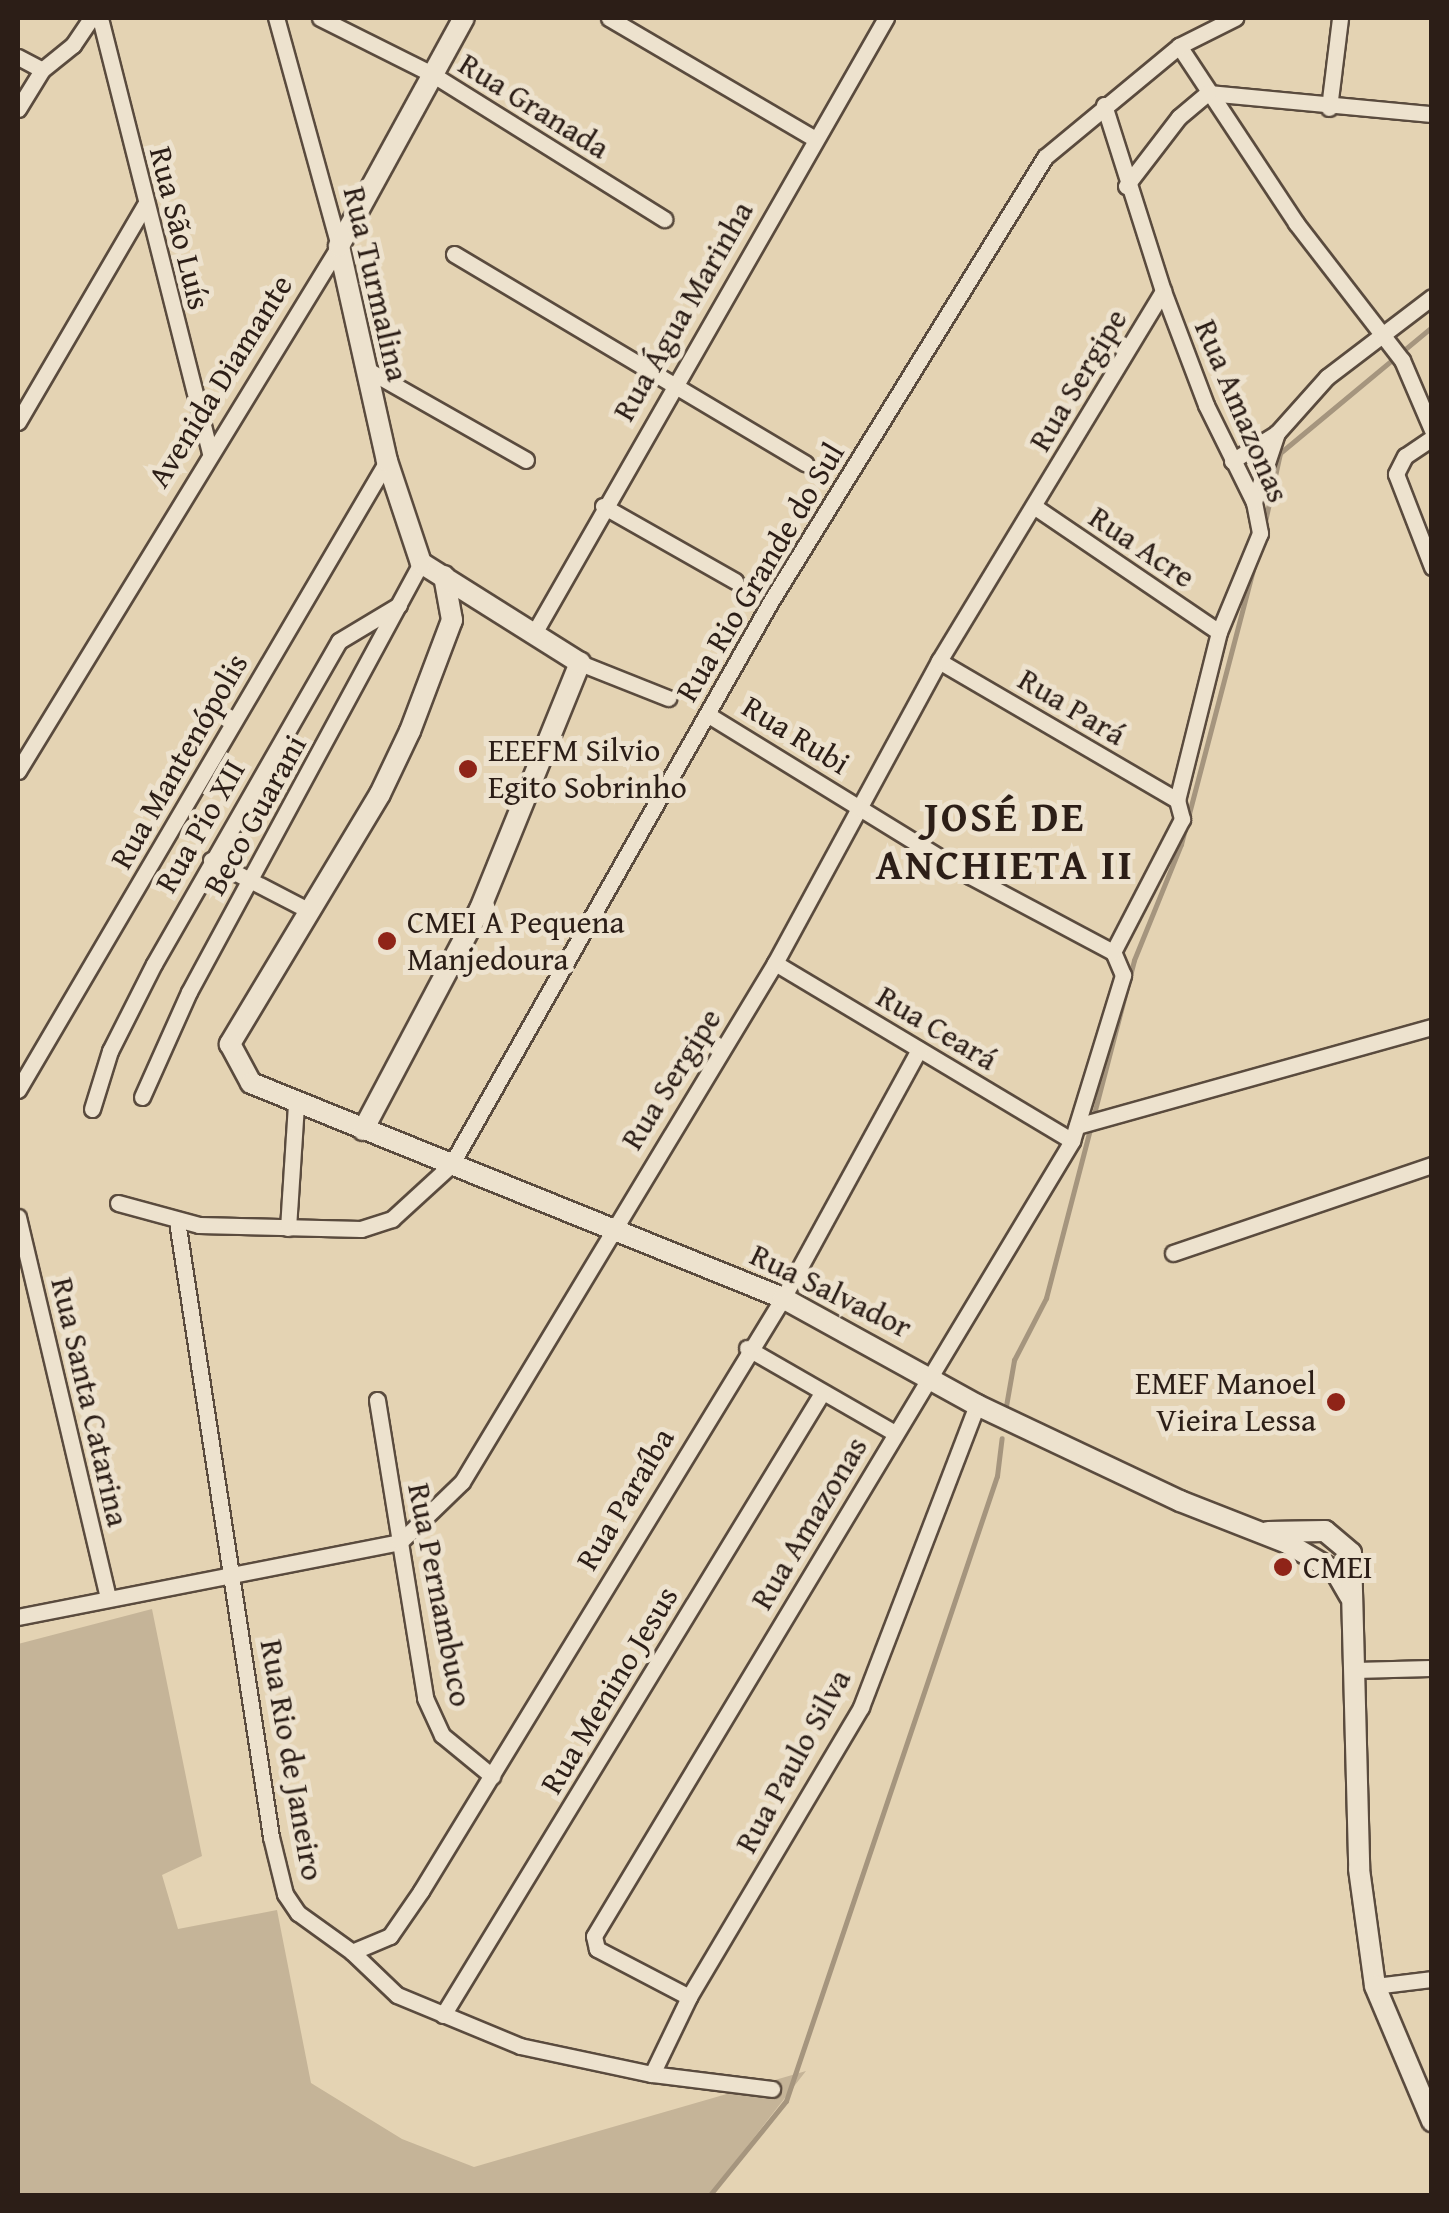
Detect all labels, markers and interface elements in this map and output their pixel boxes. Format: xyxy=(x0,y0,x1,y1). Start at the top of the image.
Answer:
street label: Rua Granada xyxy=(452,45,616,167)
street label: Rua São Luís xyxy=(141,143,219,313)
street label: Rua Turmalina xyxy=(335,183,417,385)
street label: Rua Água Marinha xyxy=(605,194,761,428)
street label: Avenida Diamante xyxy=(139,268,301,494)
street label: Rua Sergipe xyxy=(1021,302,1135,458)
street label: Rua Amazonas xyxy=(1186,314,1298,508)
street label: Rua Rio Grande do Sul xyxy=(668,436,852,708)
street label: Rua Acre xyxy=(1082,498,1202,596)
street label: Rua Mantenópolis xyxy=(102,647,256,875)
street label: Rua Pará xyxy=(1011,660,1133,754)
street label: Rua Rubi xyxy=(735,687,857,783)
street label: Beco Guarani xyxy=(195,728,315,902)
place label: EEEFM Silvio Egito Sobrinho xyxy=(488,732,687,807)
street label: Rua Pio XII xyxy=(147,753,253,899)
marker: EEEFM Silvio Egito Sobrinho xyxy=(457,758,479,780)
district label: JOSÉ DE ANCHIETA II xyxy=(876,791,1134,889)
place label: CMEI A Pequena Manjedoura xyxy=(407,904,625,979)
marker: CMEI A Pequena Manjedoura xyxy=(376,930,398,952)
street label: Rua Ceará xyxy=(870,977,1004,1079)
street label: Rua Sergipe xyxy=(613,1001,729,1157)
street label: Rua Salvador xyxy=(744,1235,918,1347)
street label: Rua Santa Catarina xyxy=(43,1274,137,1530)
place label: EMEF Manoel Vieira Lessa xyxy=(1135,1365,1316,1440)
marker: EMEF Manoel Vieira Lessa xyxy=(1325,1391,1347,1413)
street label: Rua Paraíba xyxy=(568,1421,682,1577)
street label: Rua Amazonas xyxy=(742,1430,876,1616)
street label: Rua Pernambuco xyxy=(400,1480,480,1710)
place label: CMEI xyxy=(1303,1548,1373,1586)
marker: CMEI xyxy=(1272,1556,1294,1578)
street label: Rua Menino Jesus xyxy=(532,1579,686,1801)
street label: Rua Rio de Janeiro xyxy=(252,1637,332,1883)
street label: Rua Paulo Silva xyxy=(727,1663,859,1859)

